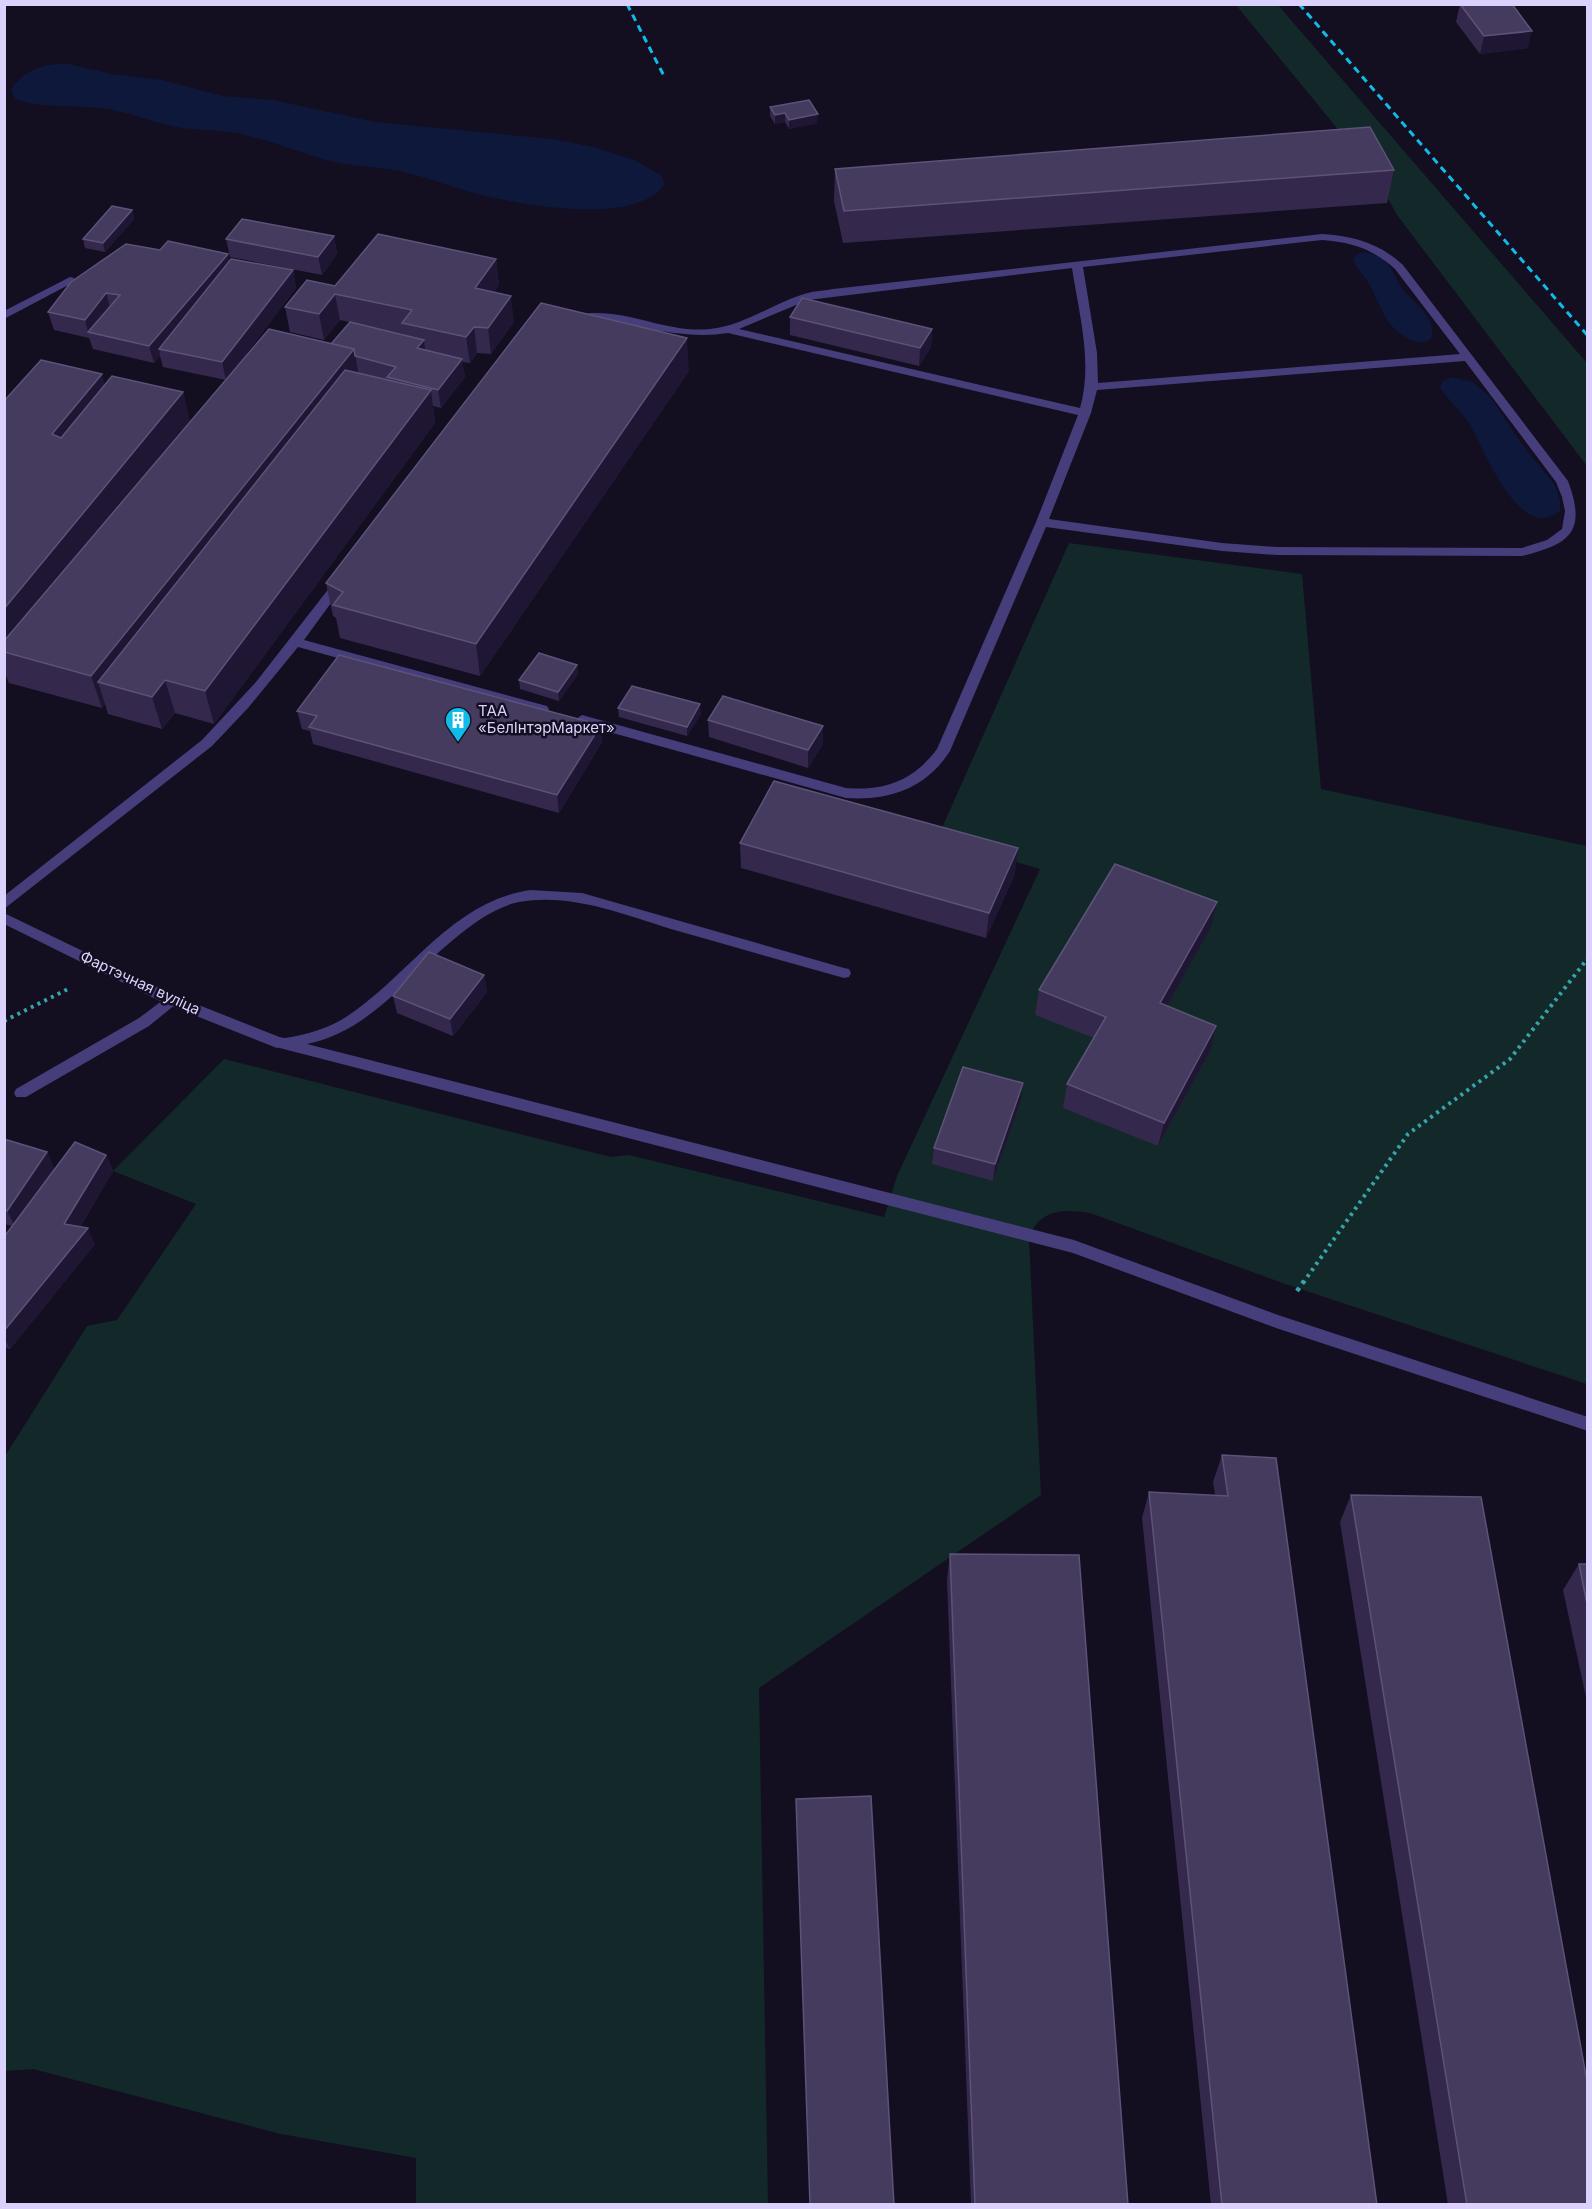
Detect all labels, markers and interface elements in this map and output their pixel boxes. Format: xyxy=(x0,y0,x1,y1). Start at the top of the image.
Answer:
place label: ТАА «БелІнтэрМаркет» xyxy=(478,701,615,737)
building icon: ТАА «БелІнтэрМаркет» xyxy=(443,705,473,743)
street label: Фартэчная вуліца xyxy=(77,946,203,1019)

